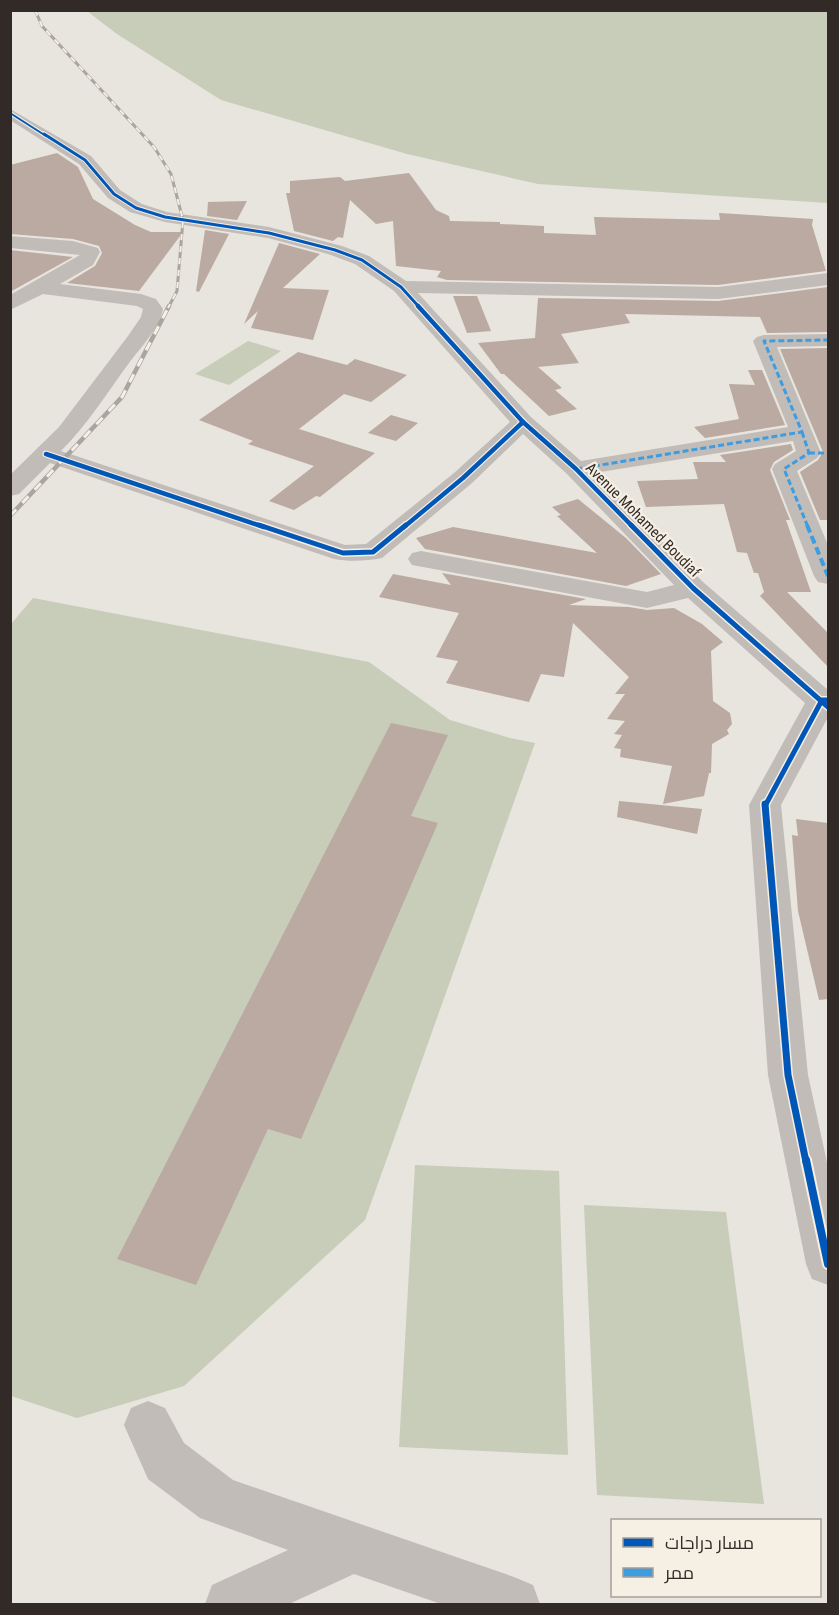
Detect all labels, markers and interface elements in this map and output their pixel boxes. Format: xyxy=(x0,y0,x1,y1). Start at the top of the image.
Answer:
street label: Avenue Mohamed Boudiaf xyxy=(582,459,704,581)
legend xyxy=(611,1519,821,1597)
text: مسار دراجات xyxy=(665,1532,754,1554)
text: ممر xyxy=(664,1562,694,1584)

